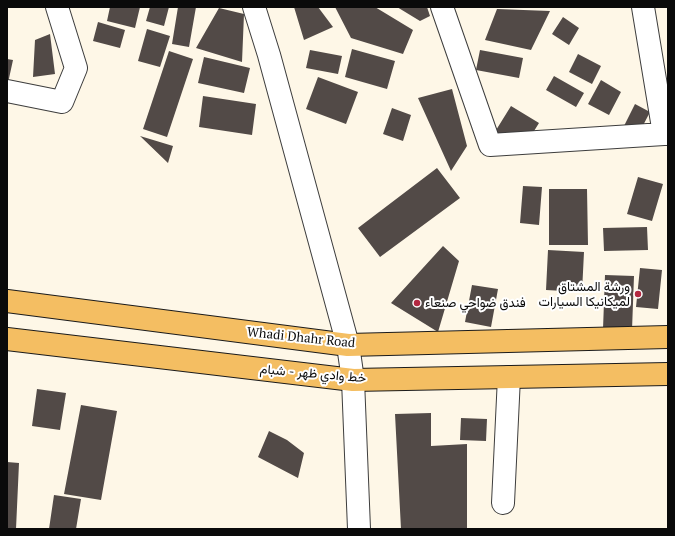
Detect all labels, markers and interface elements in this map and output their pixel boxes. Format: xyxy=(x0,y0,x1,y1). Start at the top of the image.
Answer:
place label: ورشة المشتاق لميكانيكا السيارات xyxy=(539,279,630,310)
marker: ورشة المشتاق لميكانيكا السيارات xyxy=(633,289,643,299)
place label: فندق ضواحي صنعاء xyxy=(425,295,526,311)
marker: فندق ضواحي صنعاء xyxy=(412,298,422,308)
street label: Whadi Dhahr Road xyxy=(246,325,356,351)
street label: خط وادي ظهر - شبام xyxy=(259,362,367,386)

